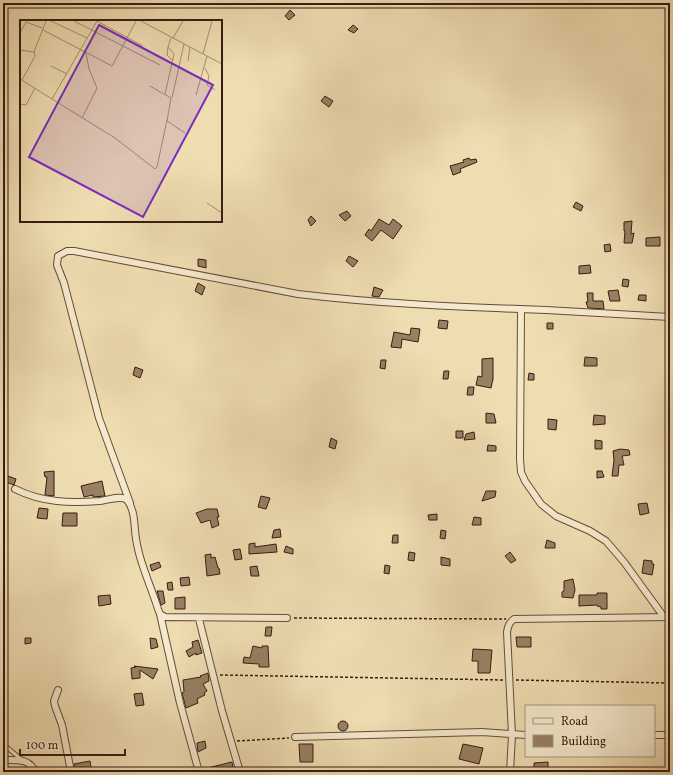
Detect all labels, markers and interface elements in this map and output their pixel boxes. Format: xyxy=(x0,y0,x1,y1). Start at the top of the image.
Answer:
inset map xyxy=(20,20,222,222)
legend xyxy=(525,705,655,757)
text: Road xyxy=(561,714,588,730)
scale bar xyxy=(20,731,125,757)
text: Building xyxy=(561,734,606,750)
text: 100 m xyxy=(26,738,59,754)

